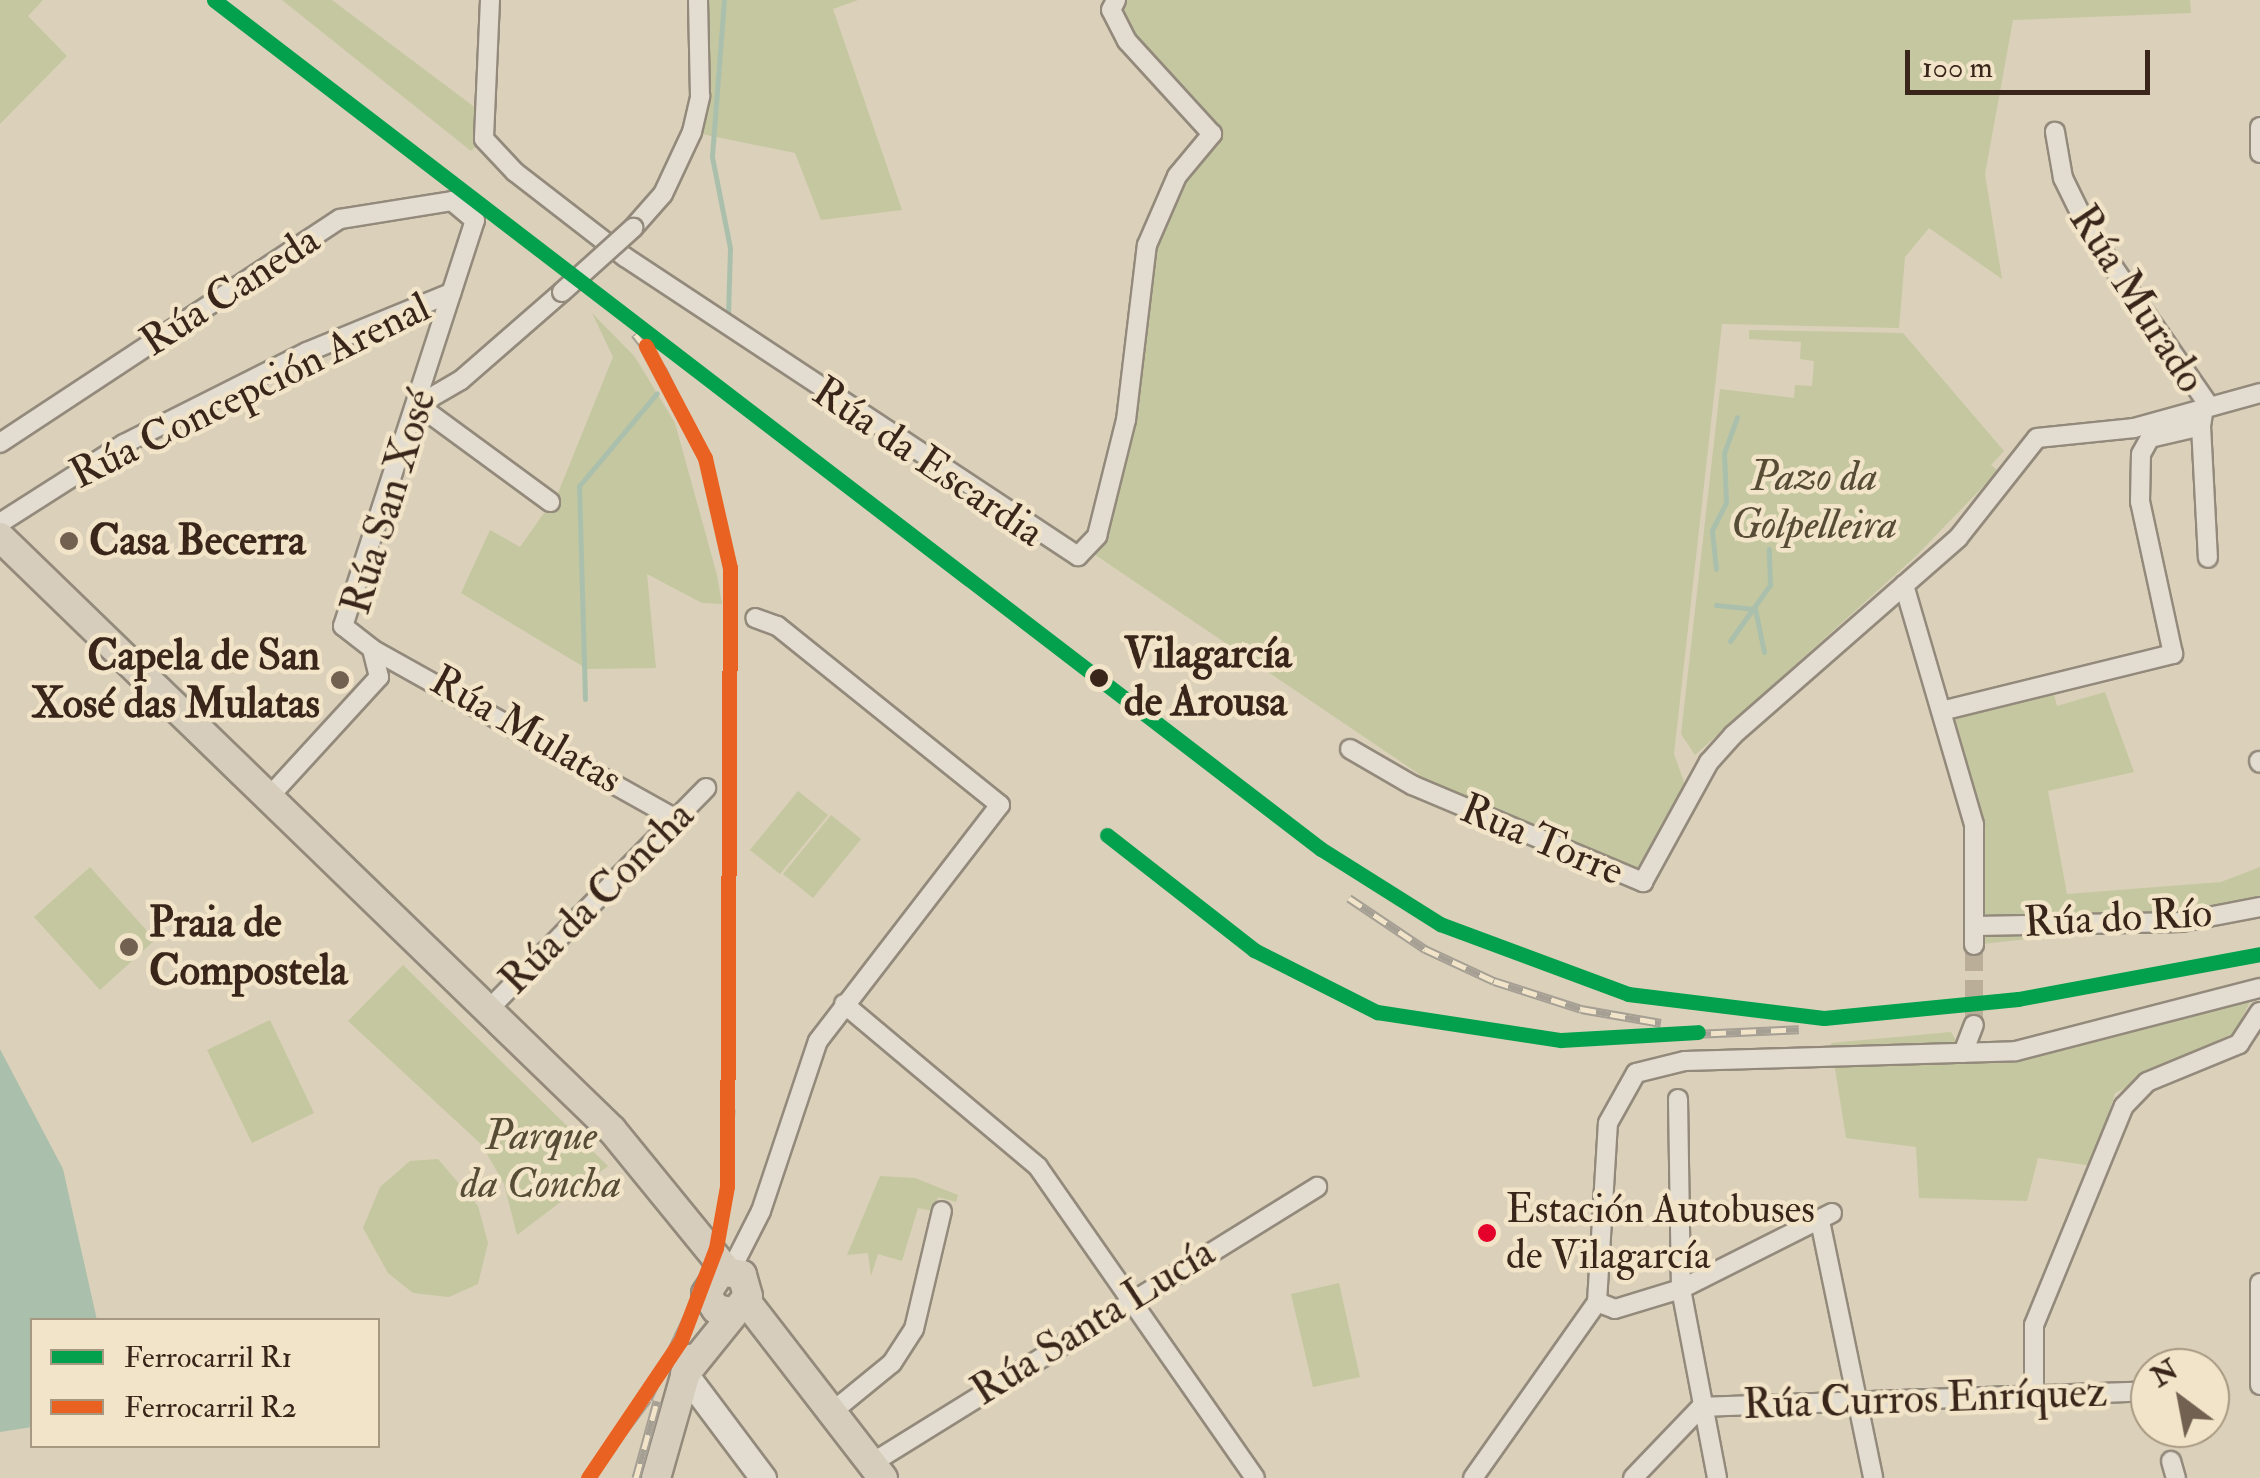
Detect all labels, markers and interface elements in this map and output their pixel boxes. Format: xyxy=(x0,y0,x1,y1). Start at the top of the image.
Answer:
scale bar xyxy=(1910,30,2155,92)
text: 100 m xyxy=(1922,49,1993,86)
street label: Rúa Murado xyxy=(2058,196,2216,402)
street label: Rúa Caneda xyxy=(131,215,329,367)
street label: Rúa Concepción Arenal xyxy=(62,282,438,500)
street label: Rúa da Escardia xyxy=(803,366,1053,558)
street label: Rúa San Xosé xyxy=(331,384,447,620)
park label: Pazo da Golpelleira xyxy=(1731,452,1897,550)
place label: Casa Becerra xyxy=(89,516,305,566)
marker: Casa Becerra xyxy=(58,530,80,552)
place label: Vilagarcía de Arousa xyxy=(1124,629,1292,728)
place label: Capela de San Xosé das Mulatas xyxy=(31,631,320,729)
street label: Rúa Mulatas xyxy=(421,655,631,805)
marker: Vilagarcía de Arousa xyxy=(1083,662,1115,694)
marker: Capela de San Xosé das Mulatas xyxy=(329,669,351,691)
street label: Rua Torre xyxy=(1453,783,1631,897)
street label: Rúa da Concha xyxy=(490,791,704,1005)
street label: Rúa do Río xyxy=(2023,888,2213,948)
place label: Praia de Compostela xyxy=(149,898,347,996)
marker: Praia de Compostela xyxy=(118,936,140,958)
park label: Parque da Concha xyxy=(461,1111,621,1210)
place label: Estación Autobuses de Vilagarcía xyxy=(1506,1186,1815,1280)
marker: Estación Autobuses de Vilagarcía xyxy=(1477,1223,1497,1243)
street label: Rúa Santa Lucía xyxy=(962,1227,1224,1417)
legend xyxy=(30,1318,380,1448)
text: Ferrocarril R1 xyxy=(124,1339,292,1376)
north arrow xyxy=(2130,1348,2230,1448)
text: N xyxy=(2145,1352,2185,1395)
street label: Rúa Curros Enríquez xyxy=(1742,1367,2108,1431)
text: Ferrocarril R2 xyxy=(124,1389,297,1426)

